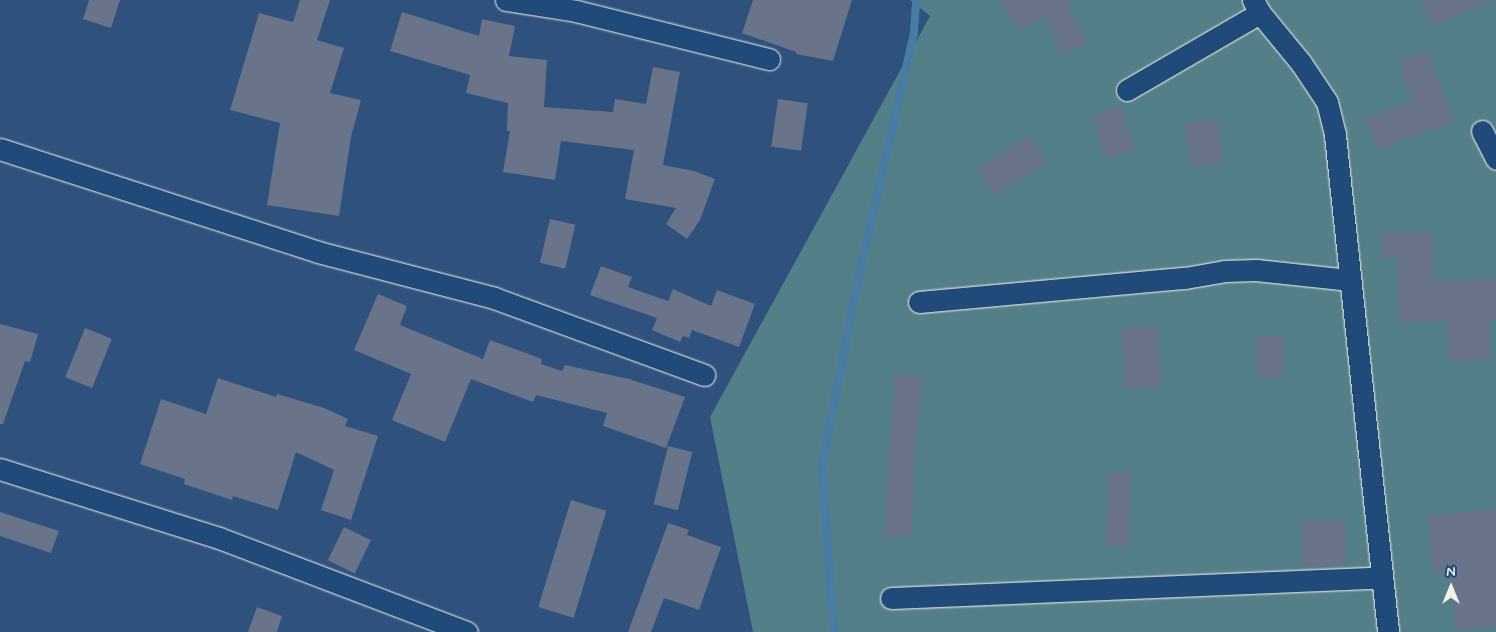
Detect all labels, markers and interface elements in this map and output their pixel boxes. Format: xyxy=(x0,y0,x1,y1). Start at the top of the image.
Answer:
north arrow xyxy=(1426,562,1476,612)
text: N xyxy=(1446,563,1456,581)

